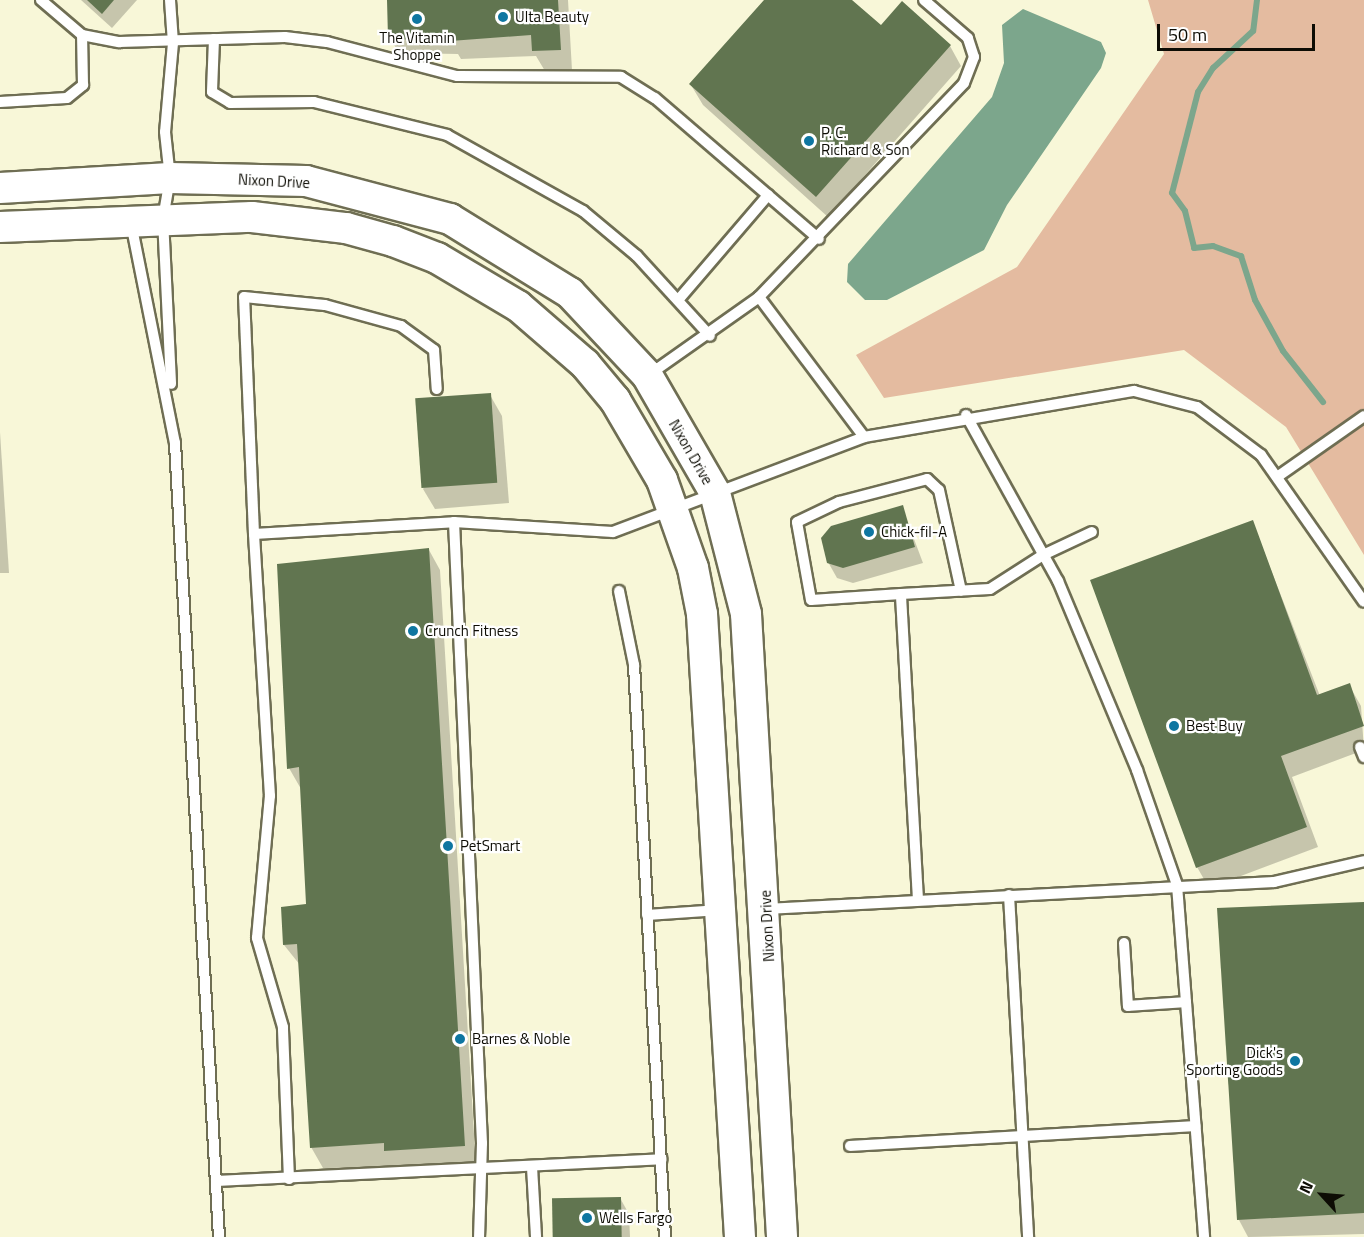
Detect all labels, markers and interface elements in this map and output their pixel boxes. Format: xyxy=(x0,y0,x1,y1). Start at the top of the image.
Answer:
place label: Ulta Beauty xyxy=(515,8,589,26)
marker: Ulta Beauty xyxy=(496,10,510,24)
marker: The Vitamin Shoppe xyxy=(410,12,424,26)
scale bar xyxy=(1160,12,1318,50)
text: 50 m xyxy=(1168,21,1207,48)
place label: The Vitamin Shoppe xyxy=(379,28,455,63)
place label: P. C. Richard & Son xyxy=(821,123,910,158)
marker: P. C. Richard & Son xyxy=(802,134,816,148)
street label: Nixon Drive xyxy=(238,170,310,192)
street label: Nixon Drive xyxy=(665,416,717,488)
place label: Chick-fil-A xyxy=(881,523,947,541)
marker: Chick-fil-A xyxy=(862,525,876,539)
place label: Crunch Fitness xyxy=(425,622,518,640)
marker: Crunch Fitness xyxy=(406,624,420,638)
place label: Best Buy xyxy=(1186,717,1243,735)
marker: Best Buy xyxy=(1167,719,1181,733)
place label: PetSmart xyxy=(460,837,520,855)
marker: PetSmart xyxy=(441,839,455,853)
street label: Nixon Drive xyxy=(756,890,778,962)
place label: Barnes & Noble xyxy=(472,1030,570,1048)
marker: Barnes & Noble xyxy=(453,1032,467,1046)
place label: Dick's Sporting Goods xyxy=(1186,1043,1283,1078)
marker: Dick's Sporting Goods xyxy=(1288,1054,1302,1068)
north arrow xyxy=(1292,1165,1352,1225)
text: N xyxy=(1293,1177,1319,1197)
place label: Wells Fargo xyxy=(599,1209,672,1227)
marker: Wells Fargo xyxy=(580,1211,594,1225)

